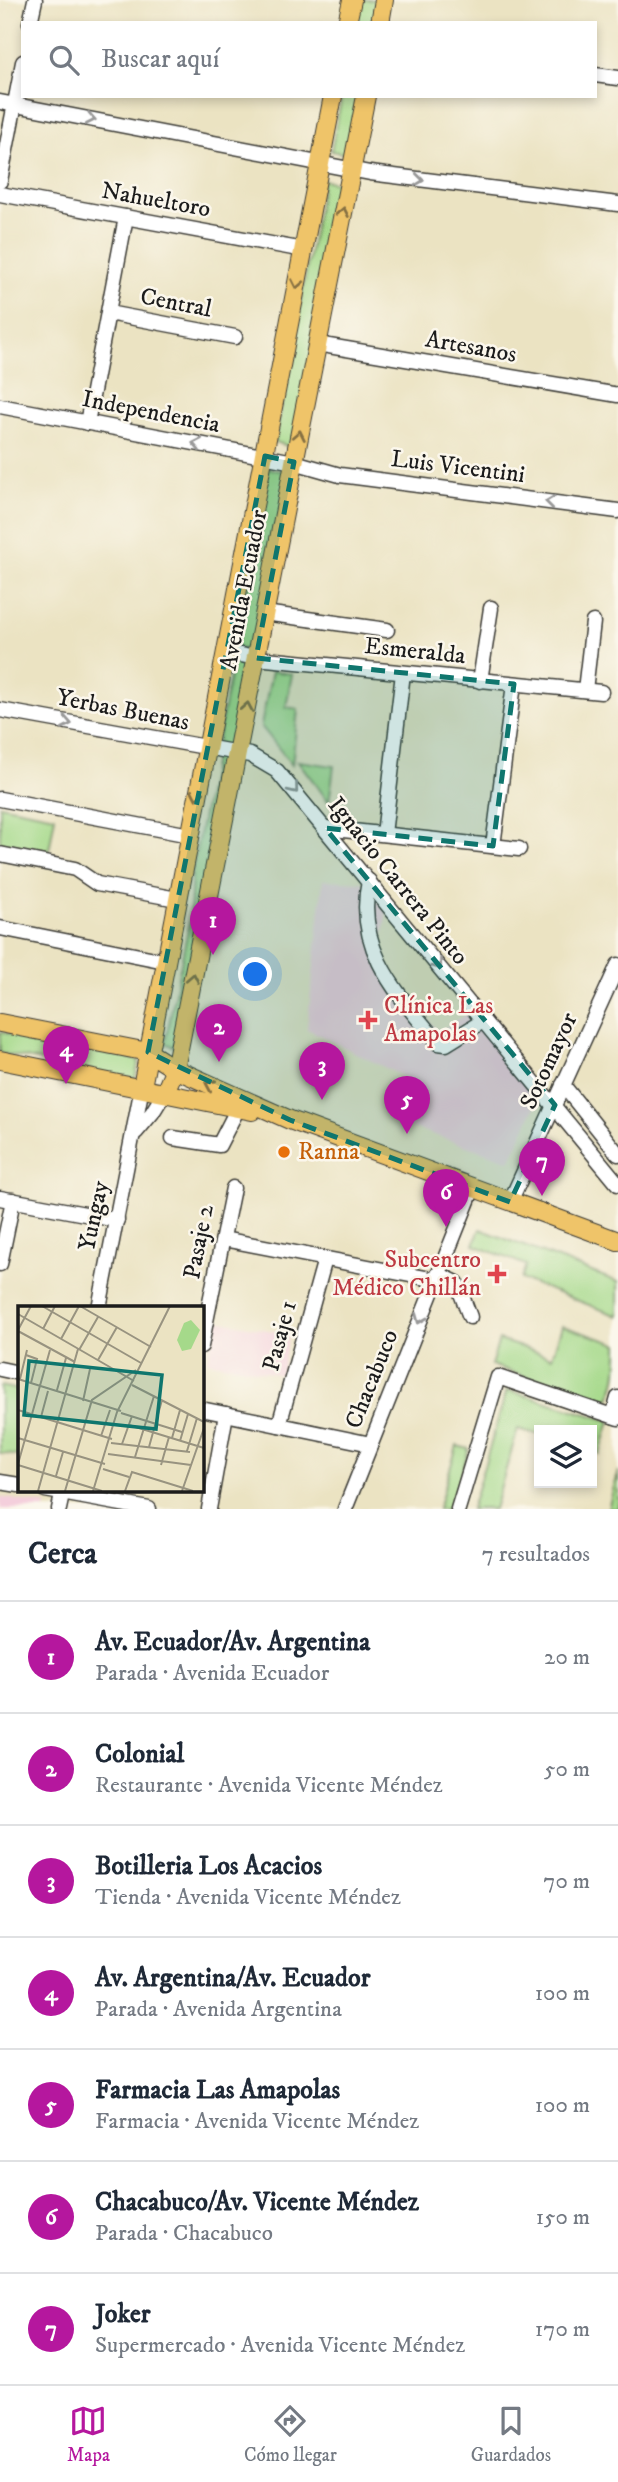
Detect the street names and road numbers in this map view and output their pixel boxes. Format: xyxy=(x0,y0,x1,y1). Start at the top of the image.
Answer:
street label: Nahueltoro xyxy=(99,176,213,224)
street label: Central xyxy=(138,281,215,325)
street label: Artesanos xyxy=(423,324,519,370)
street label: Independencia xyxy=(80,384,223,440)
street label: Luis Vicentini xyxy=(389,444,527,490)
street label: Avenida Ecuador xyxy=(214,507,274,673)
street label: Esmeralda xyxy=(363,631,468,671)
street label: Yerbas Buenas xyxy=(54,682,192,738)
street label: Ignacio Carrera Pinto xyxy=(321,791,475,971)
street label: Sotomayor xyxy=(514,1008,584,1114)
street label: Yungay xyxy=(72,1178,116,1254)
street label: Pasaje 2 xyxy=(177,1202,221,1282)
street label: Pasaje 1 xyxy=(256,1297,304,1375)
street label: Chacabuco xyxy=(339,1325,405,1433)

